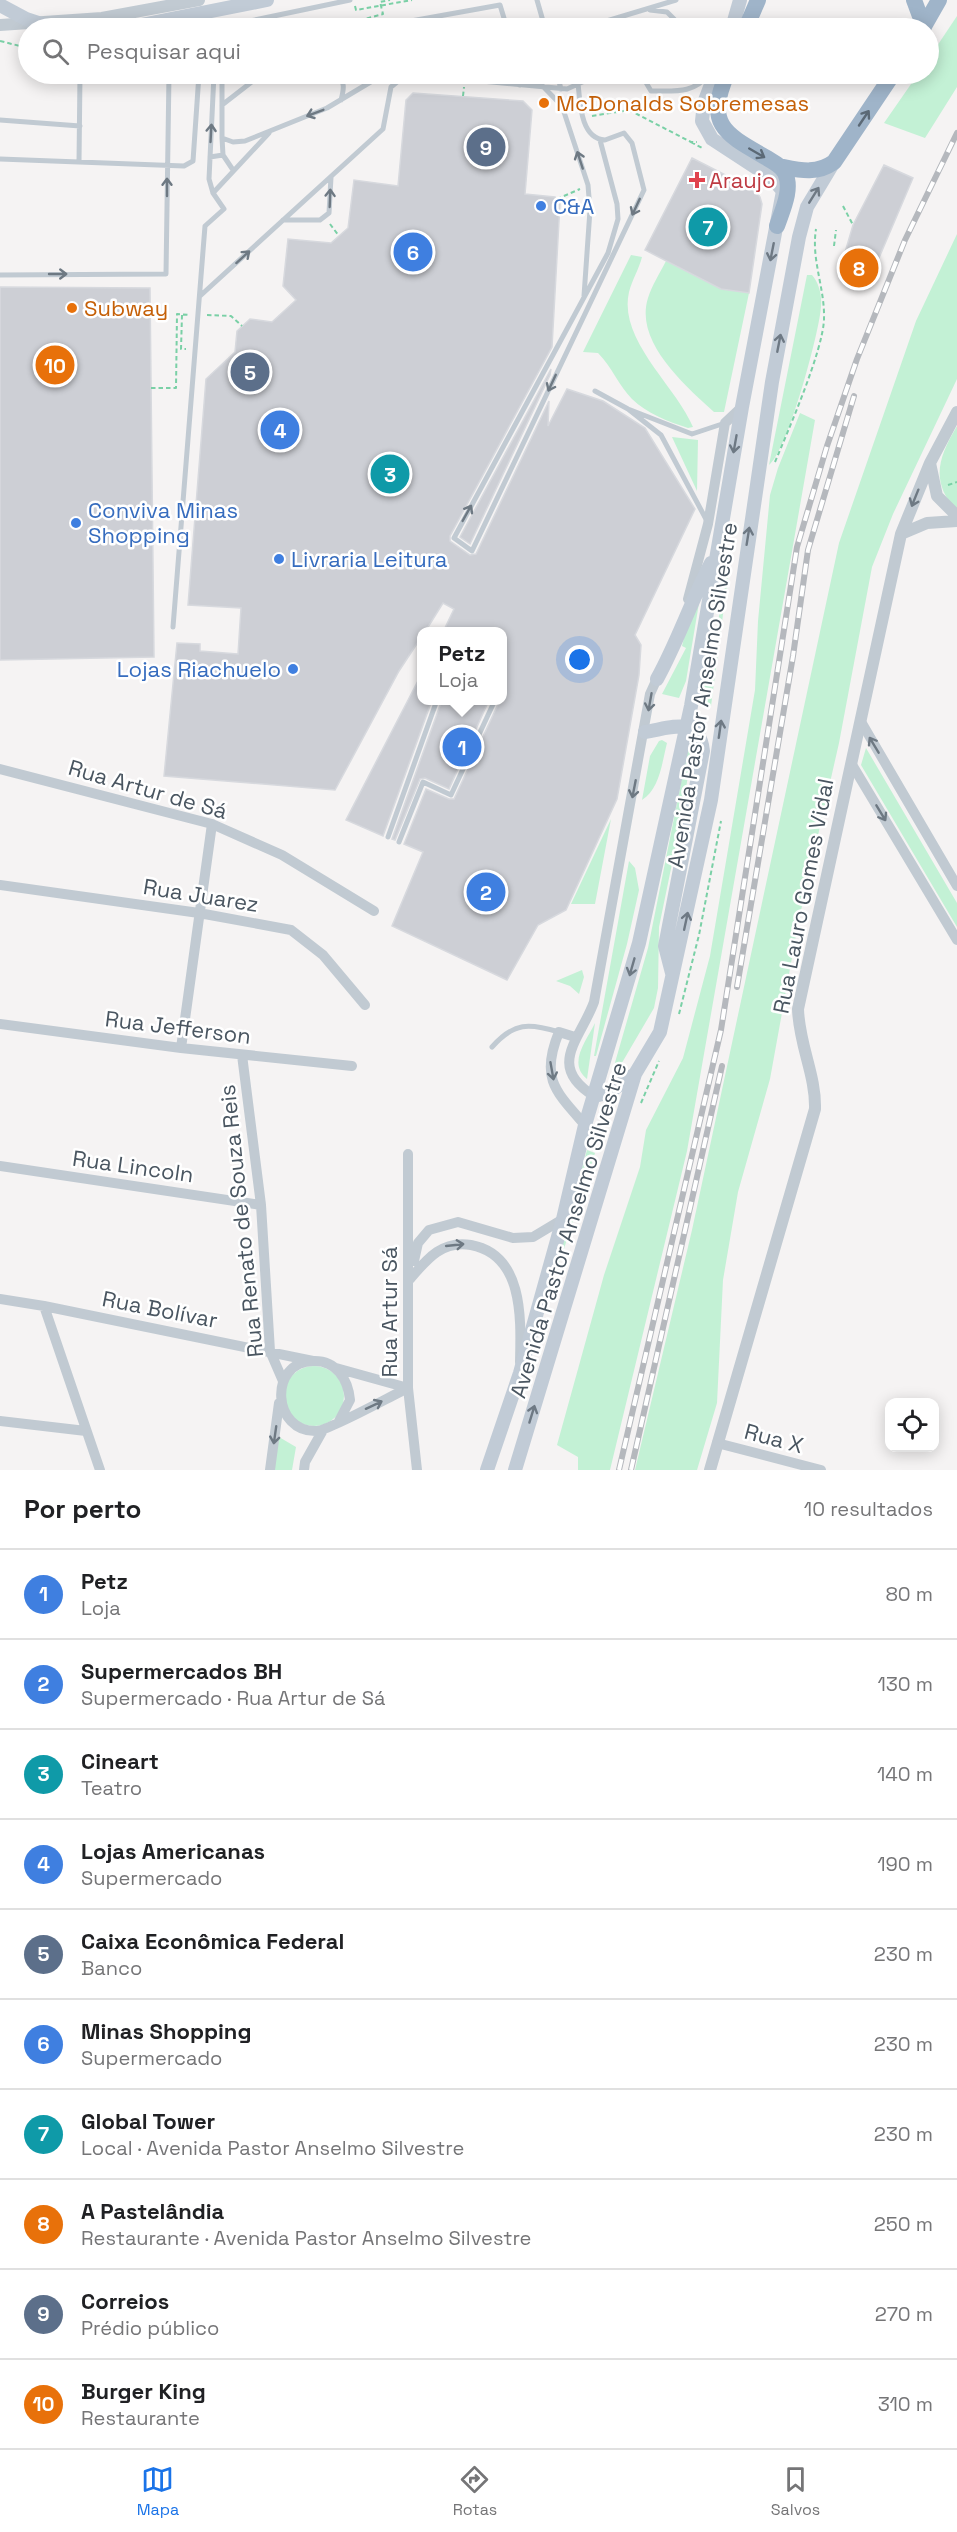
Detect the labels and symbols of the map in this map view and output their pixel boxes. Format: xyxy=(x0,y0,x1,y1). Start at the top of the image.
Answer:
place label: McDonalds Sobremesas xyxy=(556,89,809,117)
marker: McDonalds Sobremesas xyxy=(537,96,551,110)
one-way arrow xyxy=(307,108,325,119)
one-way arrow xyxy=(858,110,870,127)
one-way arrow xyxy=(206,124,217,144)
pin: 9 xyxy=(466,124,506,170)
one-way arrow xyxy=(748,147,765,159)
one-way arrow xyxy=(573,151,584,170)
place label: Araujo xyxy=(709,166,776,194)
marker: Araujo xyxy=(690,173,704,187)
one-way arrow xyxy=(161,177,173,197)
one-way arrow xyxy=(808,187,820,204)
one-way arrow xyxy=(324,189,335,209)
place label: C&A xyxy=(553,192,594,220)
one-way arrow xyxy=(630,197,642,215)
marker: C&A xyxy=(534,199,548,213)
pin: 7 xyxy=(688,204,728,250)
pin: 6 xyxy=(394,230,432,274)
one-way arrow xyxy=(766,242,777,262)
pin: 8 xyxy=(840,246,878,290)
one-way arrow xyxy=(235,250,250,264)
one-way arrow xyxy=(48,268,68,280)
place label: Subway xyxy=(84,294,168,322)
marker: Subway xyxy=(65,301,79,315)
one-way arrow xyxy=(774,334,785,354)
pin: 10 xyxy=(36,342,74,388)
pin: 5 xyxy=(230,350,270,394)
one-way arrow xyxy=(546,373,558,391)
pin: 4 xyxy=(260,408,300,452)
one-way arrow xyxy=(730,434,741,453)
pin: 3 xyxy=(370,452,410,496)
one-way arrow xyxy=(909,489,920,507)
place label: Conviva Minas Shopping xyxy=(88,496,238,549)
one-way arrow xyxy=(461,505,473,522)
marker: Conviva Minas Shopping xyxy=(69,516,83,530)
street label: Avenida Pastor Anselmo Silvestre xyxy=(661,520,743,870)
one-way arrow xyxy=(743,527,754,546)
place label: Livraria Leitura xyxy=(291,545,448,573)
marker: Livraria Leitura xyxy=(272,552,286,566)
your location xyxy=(565,645,594,674)
place label: Lojas Riachuelo xyxy=(117,655,281,683)
marker: Lojas Riachuelo xyxy=(286,662,300,676)
one-way arrow xyxy=(644,691,655,711)
one-way arrow xyxy=(715,719,726,739)
pin: 1 xyxy=(442,724,482,770)
one-way arrow xyxy=(867,737,879,754)
street label: Rua Artur de Sá xyxy=(65,753,231,825)
street label: Rua Lauro Gomes Vidal xyxy=(766,776,840,1016)
one-way arrow xyxy=(628,779,639,798)
one-way arrow xyxy=(876,804,888,821)
pin: 2 xyxy=(466,870,506,914)
street label: Rua Juarez xyxy=(141,872,261,918)
one-way arrow xyxy=(680,911,692,930)
one-way arrow xyxy=(626,957,637,976)
street label: Rua Jefferson xyxy=(103,1004,253,1050)
street label: Avenida Pastor Anselmo Silvestre xyxy=(503,1059,633,1401)
one-way arrow xyxy=(546,1061,557,1080)
street label: Rua Renato de Souza Reis xyxy=(213,1083,269,1359)
street label: Rua Lincoln xyxy=(71,1144,195,1188)
one-way arrow xyxy=(444,1239,464,1250)
street label: Rua Artur Sá xyxy=(375,1246,403,1378)
street label: Rua Bolívar xyxy=(100,1284,220,1334)
one-way arrow xyxy=(364,1398,382,1410)
one-way arrow xyxy=(527,1405,538,1424)
street label: Rua X xyxy=(742,1417,806,1459)
one-way arrow xyxy=(269,1424,280,1444)

